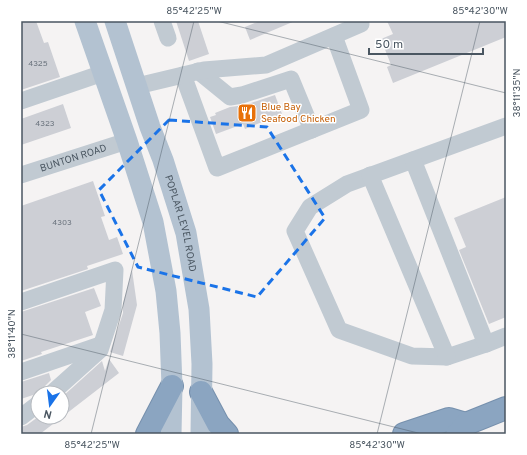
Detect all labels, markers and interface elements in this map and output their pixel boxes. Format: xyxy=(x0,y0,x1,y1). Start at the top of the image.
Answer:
text: 85°42'25"W xyxy=(166,5,222,18)
text: 85°42'30"W xyxy=(452,5,508,18)
scale bar xyxy=(369,30,483,56)
text: 50 m xyxy=(375,37,403,53)
house number: 4325 xyxy=(28,59,48,69)
text: 38°11'35"N xyxy=(511,68,524,118)
place label: Blue Bay Seafood Chicken xyxy=(261,101,336,126)
restaurant icon: Blue Bay Seafood Chicken xyxy=(236,102,258,124)
house number: 4323 xyxy=(35,119,55,129)
street label: BUNTON ROAD xyxy=(38,141,109,175)
street label: POPLAR LEVEL ROAD xyxy=(162,173,199,273)
house number: 4303 xyxy=(52,218,72,228)
text: 38°11'40"N xyxy=(6,309,19,359)
north arrow xyxy=(30,385,70,425)
text: N xyxy=(42,406,53,421)
text: 85°42'25"W xyxy=(64,439,120,452)
text: 85°42'30"W xyxy=(349,439,405,452)

